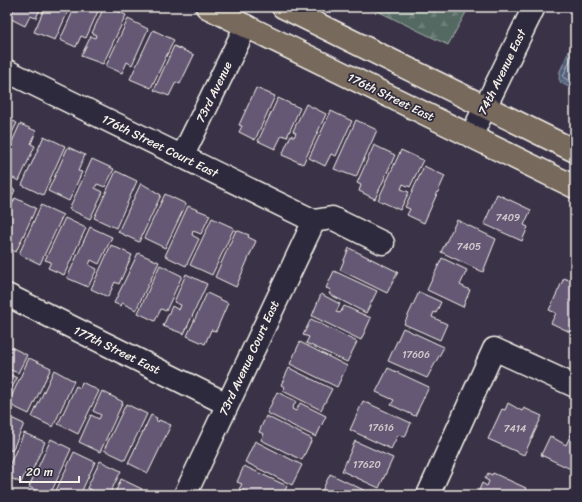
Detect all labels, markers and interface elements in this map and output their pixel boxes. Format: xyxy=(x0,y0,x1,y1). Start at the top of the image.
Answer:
street label: 74th Avenue East xyxy=(472,24,533,119)
street label: 73rd Avenue xyxy=(190,57,238,127)
street label: 176th Street East xyxy=(344,66,438,128)
street label: 176th Street Court East xyxy=(98,108,223,184)
house number: 7409 xyxy=(496,209,520,227)
house number: 7405 xyxy=(457,238,481,256)
street label: 73rd Avenue Court East xyxy=(213,297,285,419)
street label: 177th Street East xyxy=(70,319,164,381)
house number: 17606 xyxy=(402,346,430,364)
house number: 17616 xyxy=(368,419,394,437)
house number: 7414 xyxy=(504,420,526,438)
house number: 17620 xyxy=(353,456,381,474)
scale bar xyxy=(20,458,79,484)
text: 20 m xyxy=(26,461,53,483)

